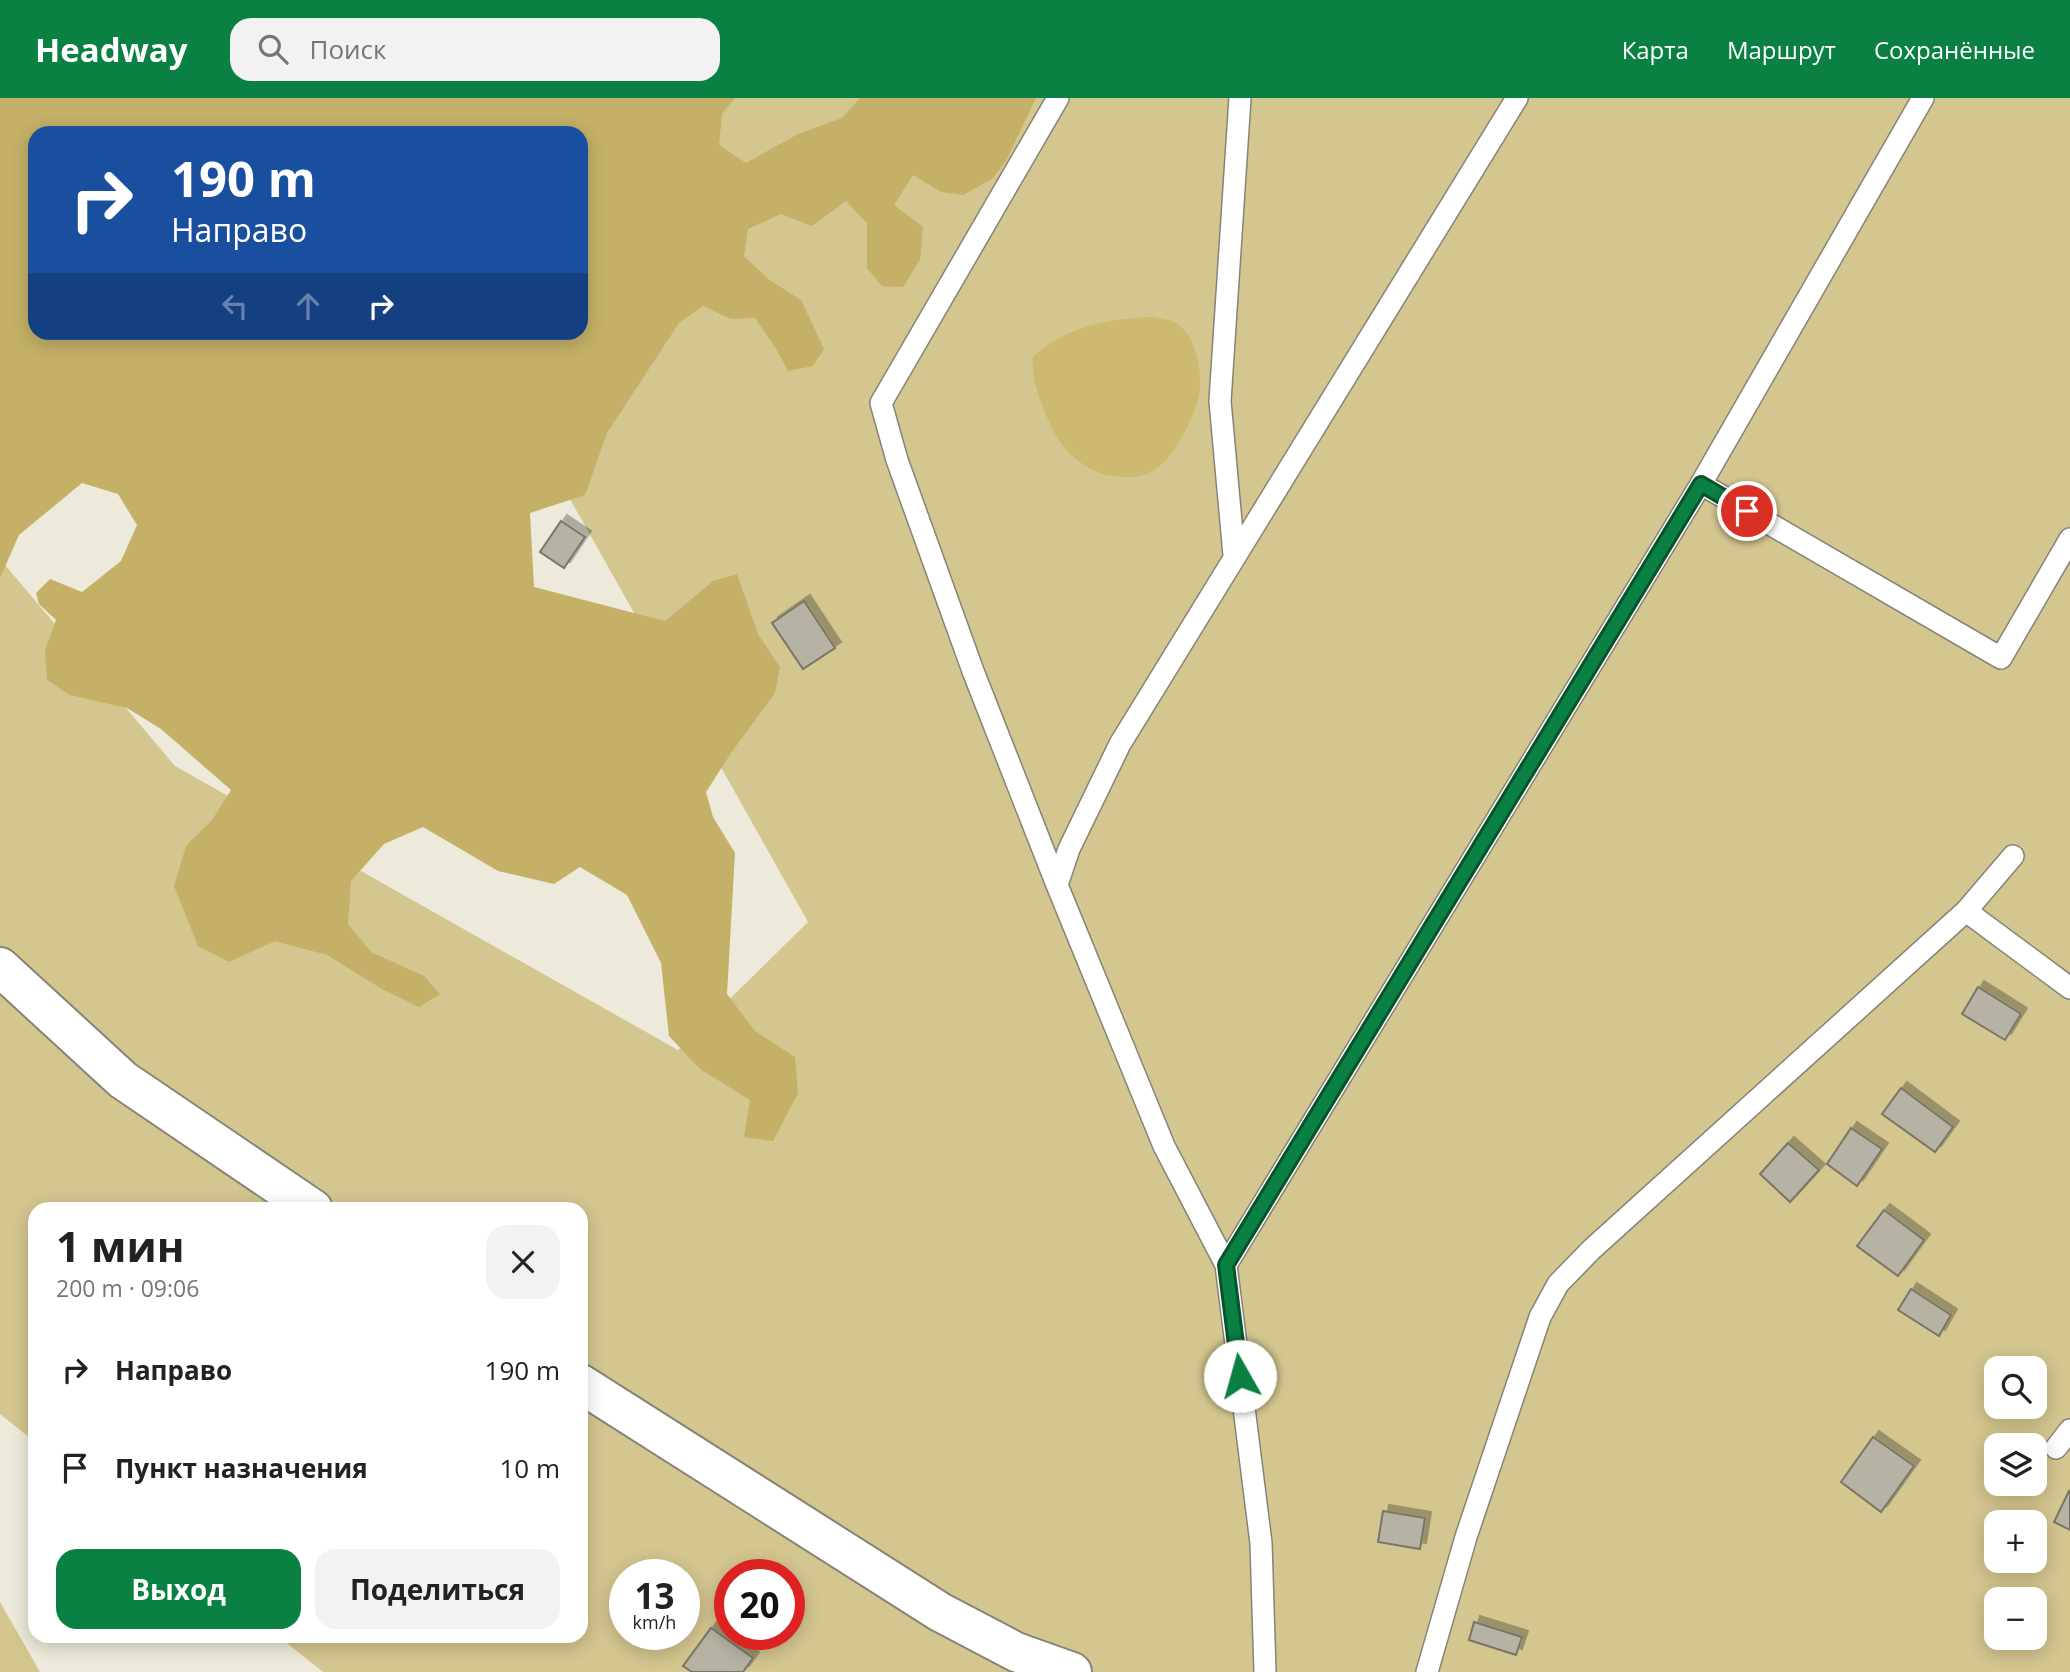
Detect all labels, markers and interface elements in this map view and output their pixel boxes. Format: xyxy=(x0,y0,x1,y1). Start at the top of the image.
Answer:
search box xyxy=(230,18,720,81)
text: Headway xyxy=(35,27,188,72)
icon: search xyxy=(254,30,292,68)
text: Поиск xyxy=(310,31,387,67)
text: Карта xyxy=(1622,33,1689,66)
text: Маршрут xyxy=(1727,33,1836,66)
text: Сохранённые xyxy=(1874,33,2035,66)
text: 190 m xyxy=(171,145,316,211)
icon: right xyxy=(56,154,147,245)
text: Направо xyxy=(171,208,307,251)
icon: left xyxy=(216,287,254,325)
icon: ahead xyxy=(289,287,327,325)
icon: right xyxy=(362,287,400,325)
pin xyxy=(1717,481,1777,541)
icon: arrive xyxy=(1728,492,1766,530)
text: 1 мин xyxy=(56,1217,184,1274)
button: close xyxy=(486,1225,560,1299)
text: 200 m · 09:06 xyxy=(56,1272,199,1304)
position arrow xyxy=(1203,1339,1277,1413)
icon: right xyxy=(56,1351,94,1389)
text: Направо xyxy=(115,1352,232,1388)
text: 190 m xyxy=(485,1352,560,1388)
map controls xyxy=(1984,1356,2047,1650)
button: search xyxy=(1984,1356,2047,1419)
button: layers xyxy=(1984,1433,2047,1496)
icon: arrive xyxy=(56,1449,94,1487)
text: Пункт назначения xyxy=(115,1450,368,1486)
text: 10 m xyxy=(499,1450,560,1486)
button: + xyxy=(1984,1510,2047,1573)
button: Выход xyxy=(56,1549,301,1629)
button: Поделиться xyxy=(315,1549,560,1629)
speed limit sign: 20 xyxy=(714,1559,805,1650)
text: 13 xyxy=(634,1572,675,1619)
button: − xyxy=(1984,1587,2047,1650)
text: km/h xyxy=(633,1610,676,1634)

